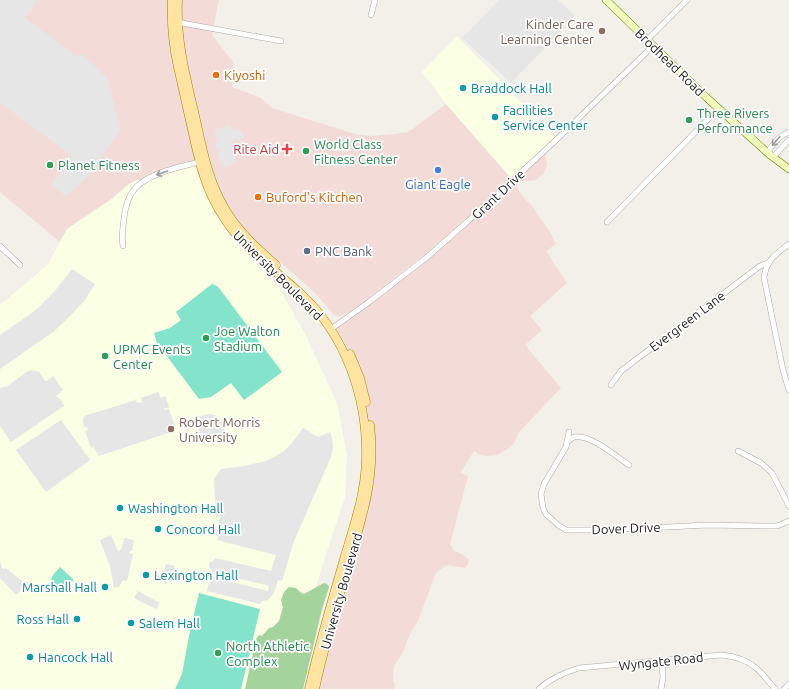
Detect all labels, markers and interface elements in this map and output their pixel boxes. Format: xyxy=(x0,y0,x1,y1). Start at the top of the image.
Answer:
place label: Kinder Care Learning Center xyxy=(500,17,594,46)
marker: Kinder Care Learning Center xyxy=(597,26,607,36)
street label: Brodhead Road xyxy=(633,26,707,98)
place label: Kiyoshi xyxy=(224,68,265,82)
marker: Kiyoshi xyxy=(211,70,221,80)
place label: Braddock Hall xyxy=(471,81,552,95)
marker: Braddock Hall xyxy=(458,83,468,93)
place label: Facilities Service Center xyxy=(503,103,588,132)
place label: Three Rivers Performance xyxy=(697,106,773,135)
marker: Facilities Service Center xyxy=(490,112,500,122)
marker: Three Rivers Performance xyxy=(684,115,694,125)
one-way arrow xyxy=(772,136,781,146)
place label: World Class Fitness Center xyxy=(314,137,398,166)
place label: Rite Aid xyxy=(233,142,279,156)
marker: Rite Aid xyxy=(282,144,292,154)
marker: World Class Fitness Center xyxy=(301,146,311,156)
place label: Planet Fitness xyxy=(58,158,140,172)
marker: Planet Fitness xyxy=(45,160,55,170)
marker: Giant Eagle xyxy=(433,165,443,175)
street label: Grant Drive xyxy=(469,166,527,222)
one-way arrow xyxy=(157,169,169,177)
place label: Giant Eagle xyxy=(405,177,471,191)
place label: Buford's Kitchen xyxy=(266,190,363,204)
marker: Buford's Kitchen xyxy=(253,192,263,202)
street label: University Boulevard xyxy=(230,227,326,323)
place label: PNC Bank xyxy=(315,244,372,258)
marker: PNC Bank xyxy=(302,246,312,256)
street label: Evergreen Lane xyxy=(647,288,727,354)
place label: Joe Walton Stadium xyxy=(214,324,280,353)
marker: Joe Walton Stadium xyxy=(201,333,211,343)
place label: UPMC Events Center xyxy=(113,342,191,371)
marker: UPMC Events Center xyxy=(100,351,110,361)
place label: Robert Morris University xyxy=(179,415,260,444)
marker: Robert Morris University xyxy=(166,424,176,434)
place label: Washington Hall xyxy=(128,501,224,515)
marker: Washington Hall xyxy=(115,503,125,513)
street label: Dover Drive xyxy=(591,520,661,536)
place label: Concord Hall xyxy=(166,522,241,536)
marker: Concord Hall xyxy=(153,524,163,534)
street label: University Boulevard xyxy=(318,531,364,651)
place label: Lexington Hall xyxy=(154,568,239,582)
marker: Lexington Hall xyxy=(141,570,151,580)
place label: Marshall Hall xyxy=(22,580,98,594)
marker: Marshall Hall xyxy=(100,582,110,592)
place label: Ross Hall xyxy=(17,612,70,626)
marker: Ross Hall xyxy=(72,614,82,624)
place label: Salem Hall xyxy=(139,616,200,630)
marker: Salem Hall xyxy=(126,618,136,628)
place label: North Athletic Complex xyxy=(226,639,309,668)
marker: North Athletic Complex xyxy=(213,648,223,658)
place label: Hancock Hall xyxy=(38,650,114,664)
street label: Wyngate Road xyxy=(618,650,704,672)
marker: Hancock Hall xyxy=(25,652,35,662)

